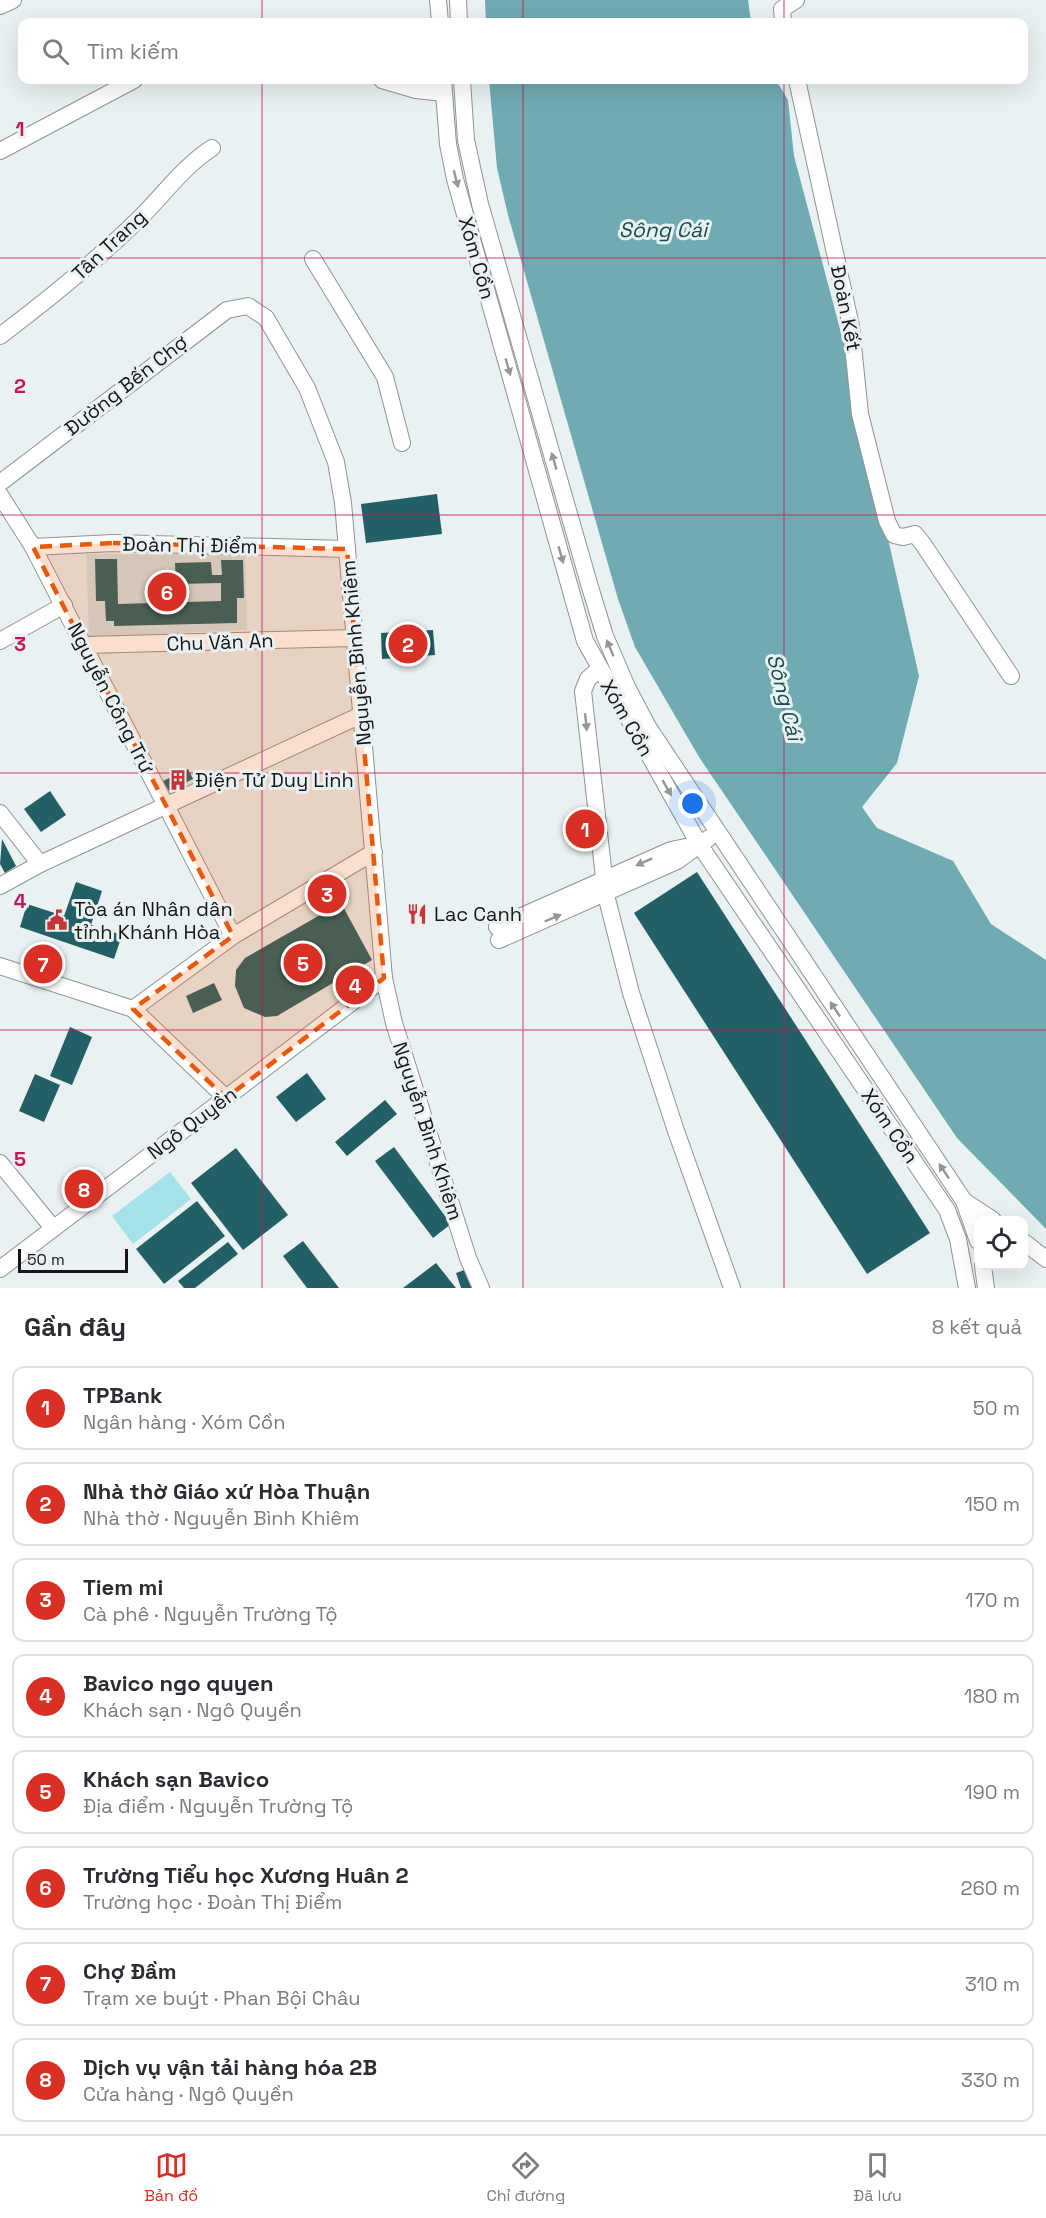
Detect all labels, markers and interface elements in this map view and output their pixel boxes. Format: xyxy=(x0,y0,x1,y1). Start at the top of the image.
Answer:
search box xyxy=(18,18,1028,84)
icon: search xyxy=(39,35,72,68)
text: Tìm kiếm xyxy=(87,37,179,65)
text: 1 xyxy=(15,116,25,142)
one-way arrow xyxy=(451,170,461,188)
street label: Tân Trang xyxy=(66,204,152,286)
street label: Xóm Cồn xyxy=(453,214,501,302)
water label: Sông Cái xyxy=(619,216,710,243)
street label: Đoàn Kết xyxy=(825,263,867,353)
street label: Đường Bến Chợ xyxy=(59,329,193,441)
one-way arrow xyxy=(504,358,513,376)
text: 2 xyxy=(14,373,26,399)
one-way arrow xyxy=(549,452,558,470)
street label: Đoàn Thị Điểm xyxy=(122,531,258,559)
one-way arrow xyxy=(557,546,566,564)
street label: Nguyễn Bình Khiêm xyxy=(335,559,377,747)
pin: 6 xyxy=(148,570,186,614)
street label: Nguyễn Công Trứ xyxy=(62,618,160,778)
pin: 2 xyxy=(388,622,428,666)
street label: Chu Văn An xyxy=(166,627,274,657)
text: 3 xyxy=(14,631,26,657)
one-way arrow xyxy=(605,638,615,656)
water label: Sông Cái xyxy=(761,651,809,746)
street label: Xóm Cồn xyxy=(595,675,659,761)
one-way arrow xyxy=(582,712,591,731)
place label: Điện Tử Duy Linh xyxy=(195,767,354,793)
building icon: Điện Tử Duy Linh xyxy=(166,768,190,792)
one-way arrow xyxy=(662,780,672,797)
your location xyxy=(678,789,707,818)
pin: 1 xyxy=(566,806,604,852)
one-way arrow xyxy=(635,858,653,868)
pin: 3 xyxy=(308,872,346,916)
text: 4 xyxy=(14,888,27,914)
place label: Tòa án Nhân dân tỉnh Khánh Hòa xyxy=(74,896,233,945)
place label: Lac Canh xyxy=(434,901,522,927)
restaurant icon: Lac Canh xyxy=(405,902,429,926)
public building icon: Tòa án Nhân dân tỉnh Khánh Hòa xyxy=(45,908,69,932)
one-way arrow xyxy=(545,913,562,922)
pin: 5 xyxy=(284,940,322,986)
pin: 7 xyxy=(24,942,63,986)
pin: 4 xyxy=(336,962,374,1008)
one-way arrow xyxy=(829,1001,841,1017)
street label: Nguyễn Bình Khiêm xyxy=(387,1039,469,1223)
street label: Ngô Quyền xyxy=(142,1081,242,1165)
street label: Xóm Cồn xyxy=(856,1084,924,1168)
text: 5 xyxy=(14,1146,26,1172)
one-way arrow xyxy=(938,1162,949,1179)
pin: 8 xyxy=(64,1166,104,1212)
map controls xyxy=(974,1216,1028,1270)
button: locate xyxy=(974,1216,1028,1270)
scale bar xyxy=(18,1246,128,1274)
text: 50 m xyxy=(27,1249,65,1270)
text: Gần đây xyxy=(24,1310,126,1344)
text: 8 kết quả xyxy=(932,1314,1022,1340)
text: TPBank xyxy=(83,1381,162,1409)
text: 1 xyxy=(41,1395,50,1421)
text: 50 m xyxy=(973,1395,1020,1421)
text: Ngân hàng · Xóm Cồn xyxy=(83,1409,285,1435)
text: Nhà thờ Giáo xứ Hòa Thuận xyxy=(83,1477,370,1505)
text: 2 xyxy=(40,1491,51,1517)
text: 150 m xyxy=(965,1491,1020,1517)
text: Nhà thờ · Nguyễn Bình Khiêm xyxy=(83,1505,359,1531)
text: Tiem mi xyxy=(83,1573,163,1601)
text: 3 xyxy=(39,1587,52,1613)
text: 170 m xyxy=(965,1587,1020,1613)
text: Cà phê · Nguyễn Trường Tộ xyxy=(83,1601,338,1627)
text: Bavico ngo quyen xyxy=(83,1669,274,1697)
text: 4 xyxy=(39,1683,52,1709)
text: 180 m xyxy=(964,1683,1020,1709)
text: Khách sạn · Ngô Quyền xyxy=(83,1697,302,1723)
text: Khách sạn Bavico xyxy=(83,1765,269,1793)
text: 5 xyxy=(40,1779,52,1805)
text: 190 m xyxy=(964,1779,1020,1805)
text: Địa điểm · Nguyễn Trường Tộ xyxy=(83,1793,353,1819)
text: Trường Tiểu học Xương Huân 2 xyxy=(83,1861,408,1889)
text: 6 xyxy=(39,1875,52,1901)
text: 260 m xyxy=(961,1875,1020,1901)
text: Trường học · Đoàn Thị Điểm xyxy=(83,1889,342,1915)
text: Chợ Đầm xyxy=(83,1957,177,1985)
text: 7 xyxy=(40,1971,51,1997)
text: 310 m xyxy=(965,1971,1020,1997)
text: Trạm xe buýt · Phan Bội Châu xyxy=(83,1985,360,2011)
text: Dịch vụ vận tải hàng hóa 2B xyxy=(83,2053,377,2081)
text: 8 xyxy=(40,2067,52,2093)
text: 330 m xyxy=(961,2067,1020,2093)
text: Cửa hàng · Ngô Quyền xyxy=(83,2081,294,2107)
tab: Bản đồ xyxy=(144,2149,198,2206)
tab: Chỉ đường xyxy=(486,2149,565,2206)
tab: Đã lưu xyxy=(854,2149,902,2206)

